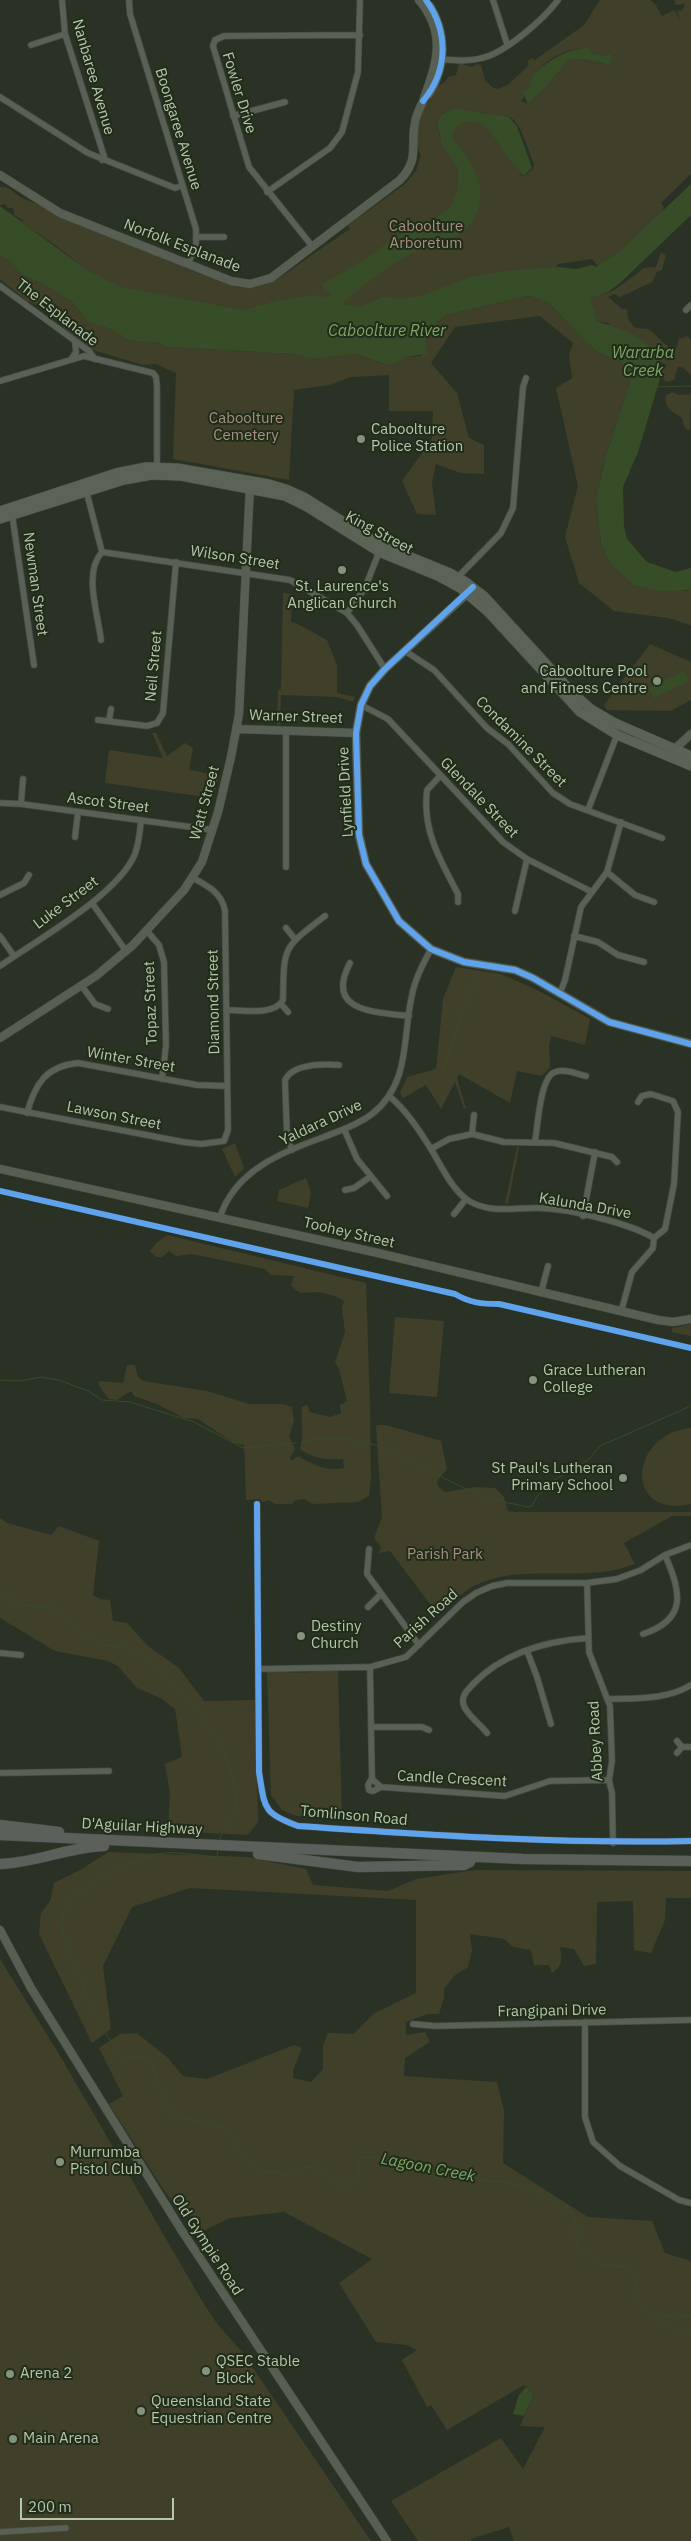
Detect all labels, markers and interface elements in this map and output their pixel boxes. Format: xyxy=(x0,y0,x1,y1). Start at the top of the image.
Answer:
street label: Nanbaree Avenue xyxy=(68,17,118,137)
street label: Fowler Drive xyxy=(218,50,260,136)
street label: Boongaree Avenue xyxy=(151,66,205,192)
street label: Norfolk Esplanade xyxy=(121,215,243,277)
park label: Caboolture Arboretum xyxy=(389,218,463,253)
street label: The Esplanade xyxy=(12,275,102,351)
water label: Caboolture River xyxy=(328,321,446,341)
water label: Wararba Creek xyxy=(612,343,674,381)
park label: Caboolture Cemetery xyxy=(209,410,283,445)
place label: Caboolture Police Station xyxy=(371,421,463,456)
marker: Caboolture Police Station xyxy=(355,433,367,445)
street label: King Street xyxy=(342,508,416,558)
street label: Newman Street xyxy=(19,531,51,637)
street label: Wilson Street xyxy=(189,542,281,574)
marker: St. Laurence's Anglican Church xyxy=(336,564,348,576)
place label: St. Laurence's Anglican Church xyxy=(287,578,397,613)
street label: Neil Street xyxy=(142,630,166,702)
place label: Caboolture Pool and Fitness Centre xyxy=(521,663,647,698)
marker: Caboolture Pool and Fitness Centre xyxy=(651,675,663,687)
street label: Condamine Street xyxy=(472,693,570,791)
street label: Warner Street xyxy=(249,706,343,728)
street label: Lynfield Drive xyxy=(335,746,357,838)
street label: Glendale Street xyxy=(436,754,522,842)
street label: Watt Street xyxy=(186,764,224,842)
street label: Ascot Street xyxy=(66,789,150,817)
street label: Luke Street xyxy=(30,873,102,933)
street label: Diamond Street xyxy=(204,949,224,1055)
street label: Topaz Street xyxy=(141,961,161,1045)
street label: Winter Street xyxy=(85,1043,177,1077)
street label: Yaldara Drive xyxy=(277,1096,365,1150)
street label: Lawson Street xyxy=(65,1098,163,1134)
street label: Kalunda Drive xyxy=(537,1189,633,1223)
street label: Toohey Street xyxy=(302,1214,396,1252)
place label: Grace Lutheran College xyxy=(543,1362,646,1397)
marker: Grace Lutheran College xyxy=(527,1374,539,1386)
place label: St Paul's Lutheran Primary School xyxy=(492,1460,613,1495)
marker: St Paul's Lutheran Primary School xyxy=(617,1472,629,1484)
park label: Parish Park xyxy=(407,1546,483,1564)
street label: Parish Road xyxy=(390,1586,462,1652)
place label: Destiny Church xyxy=(311,1618,361,1653)
marker: Destiny Church xyxy=(295,1630,307,1642)
street label: Abbey Road xyxy=(585,1700,607,1782)
street label: Candle Crescent xyxy=(397,1767,507,1791)
street label: Tomlinson Road xyxy=(300,1802,408,1830)
street label: D'Aguilar Highway xyxy=(81,1815,203,1839)
street label: Frangipani Drive xyxy=(497,2001,607,2021)
place label: Murrumba Pistol Club xyxy=(70,2144,142,2179)
water label: Lagoon Creek xyxy=(379,2149,477,2187)
marker: Murrumba Pistol Club xyxy=(54,2156,66,2168)
street label: Old Gympie Road xyxy=(168,2191,246,2299)
place label: QSEC Stable Block xyxy=(216,2353,300,2388)
place label: Arena 2 xyxy=(20,2365,72,2383)
marker: QSEC Stable Block xyxy=(200,2365,212,2377)
marker: Arena 2 xyxy=(4,2368,16,2380)
place label: Queensland State Equestrian Centre xyxy=(151,2393,272,2428)
marker: Queensland State Equestrian Centre xyxy=(135,2405,147,2417)
place label: Main Arena xyxy=(23,2430,99,2448)
marker: Main Arena xyxy=(7,2433,19,2445)
scale bar xyxy=(22,2488,176,2520)
text: 200 m xyxy=(28,2497,72,2516)

